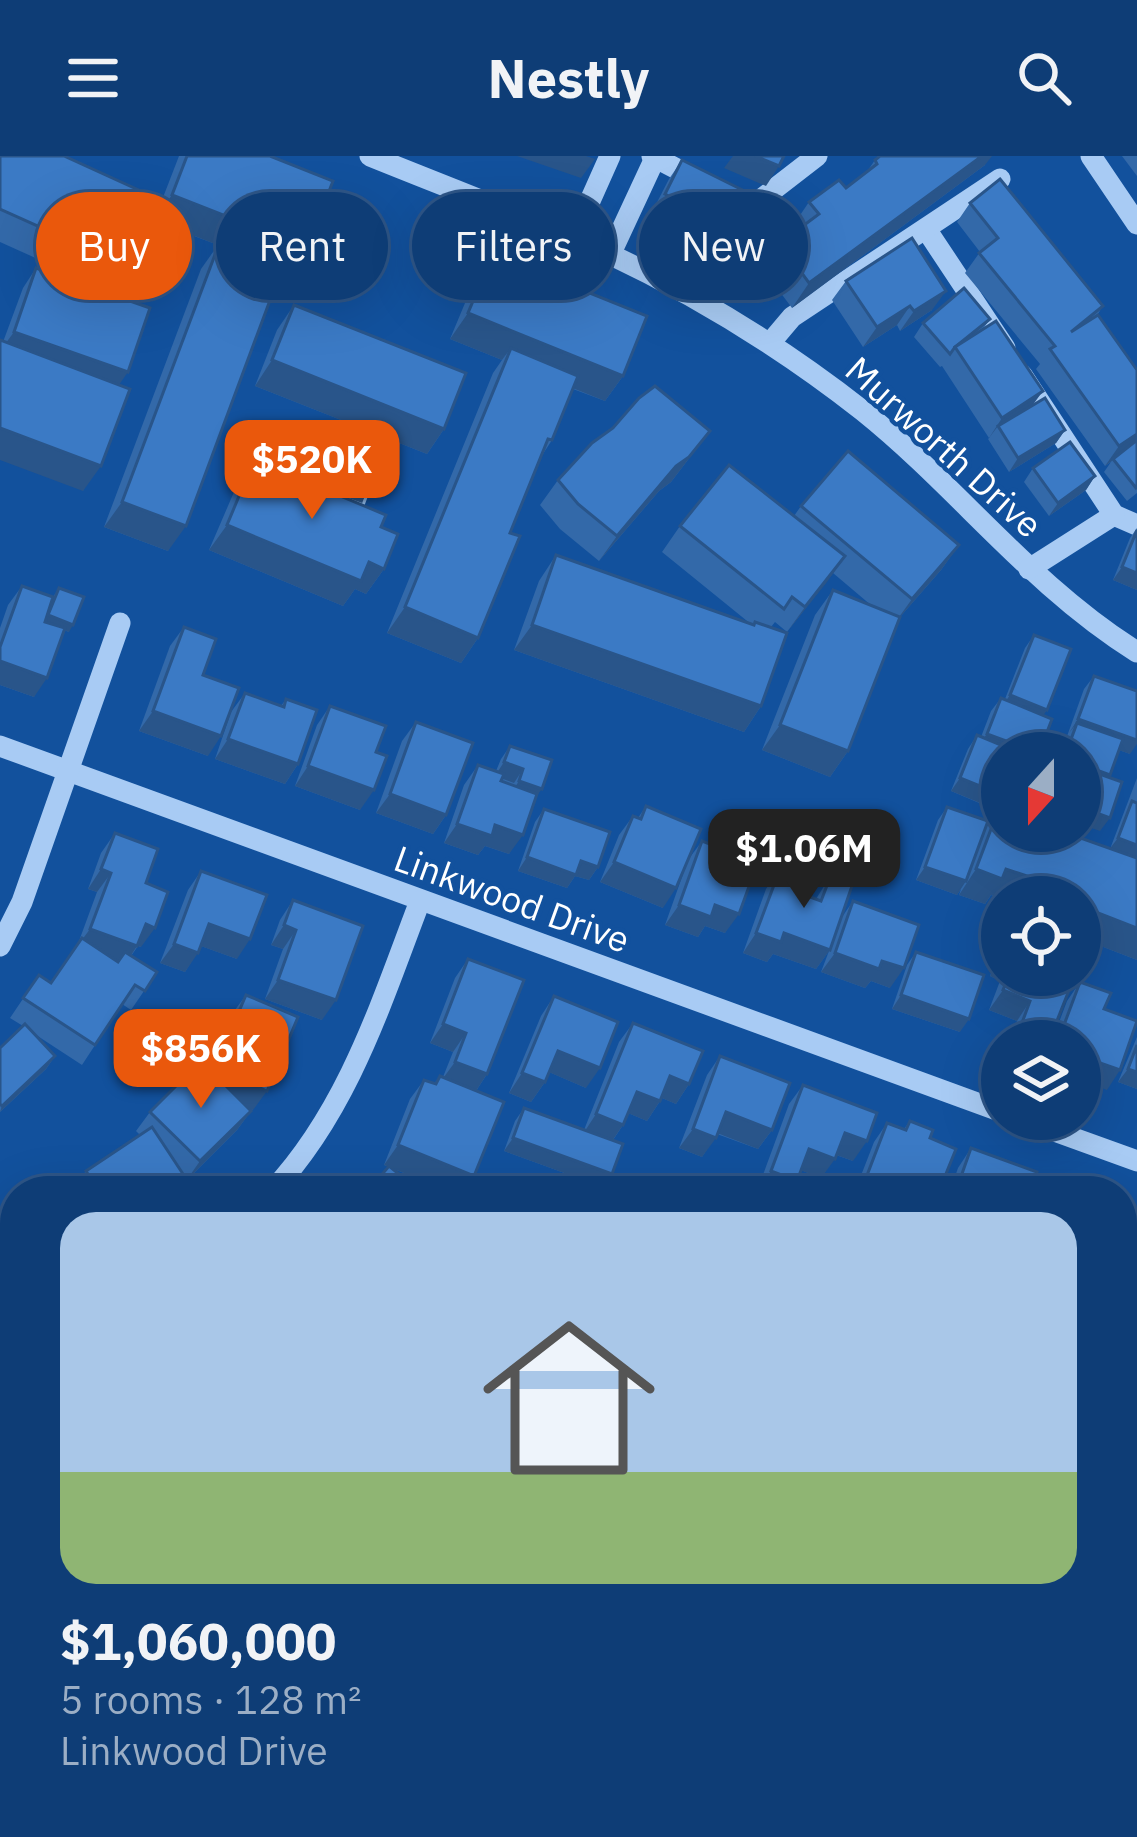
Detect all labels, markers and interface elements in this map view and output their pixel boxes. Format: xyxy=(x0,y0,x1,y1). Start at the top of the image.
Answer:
text: Nestly xyxy=(488,43,649,113)
icon: menu xyxy=(60,45,126,111)
icon: search xyxy=(1011,45,1077,111)
chip: Buy xyxy=(36,192,192,300)
chip: Rent xyxy=(216,192,388,300)
chip: Filters xyxy=(412,192,615,300)
chip: New xyxy=(639,192,808,300)
street label: Murworth Drive xyxy=(836,346,1053,547)
pin: $520K xyxy=(228,420,396,522)
text: $520K xyxy=(252,433,372,484)
north arrow xyxy=(981,732,1101,852)
map controls xyxy=(981,732,1101,1140)
pin: $1.06M xyxy=(706,809,902,911)
text: $1.06M xyxy=(735,822,873,873)
street label: Linkwood Drive xyxy=(388,834,636,963)
button: locate xyxy=(981,876,1101,996)
pin: $856K xyxy=(117,1009,285,1111)
button: layers xyxy=(981,1020,1101,1140)
text: $856K xyxy=(141,1022,261,1073)
icon: home xyxy=(461,1290,677,1506)
text: $1,060,000 xyxy=(60,1608,336,1674)
text: 5 rooms · 128 m² xyxy=(60,1674,362,1725)
text: Linkwood Drive xyxy=(60,1725,328,1776)

